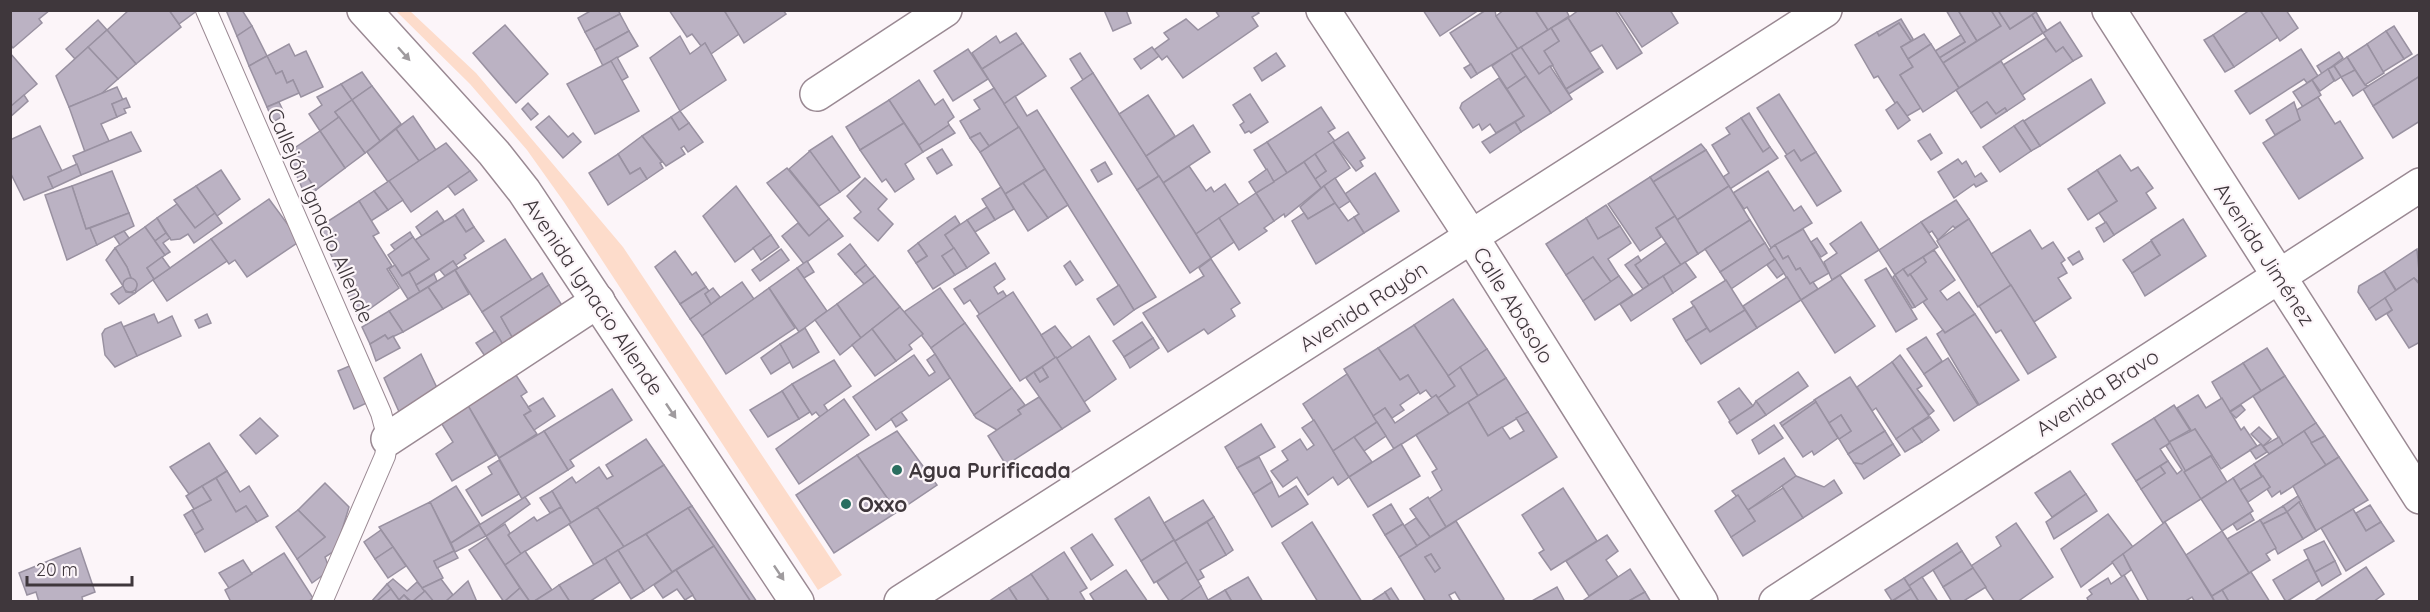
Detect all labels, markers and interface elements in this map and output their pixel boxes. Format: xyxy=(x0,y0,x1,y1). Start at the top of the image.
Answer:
one-way arrow xyxy=(396,47,410,61)
street label: Callejón Ignacio Allende xyxy=(262,103,380,327)
street label: Avenida Jiménez xyxy=(2209,178,2321,330)
street label: Avenida Ignacio Allende xyxy=(518,192,670,400)
street label: Calle Abasolo xyxy=(1468,242,1560,368)
street label: Avenida Rayón xyxy=(1294,255,1432,357)
street label: Avenida Bravo xyxy=(2031,343,2163,441)
one-way arrow xyxy=(665,403,676,419)
place label: Agua Purificada xyxy=(909,457,1071,483)
marker: Agua Purificada xyxy=(890,463,904,477)
place label: Oxxo xyxy=(858,491,907,517)
marker: Oxxo xyxy=(839,497,853,511)
scale bar xyxy=(27,549,132,587)
text: 20 m xyxy=(36,558,78,581)
one-way arrow xyxy=(773,565,784,582)

